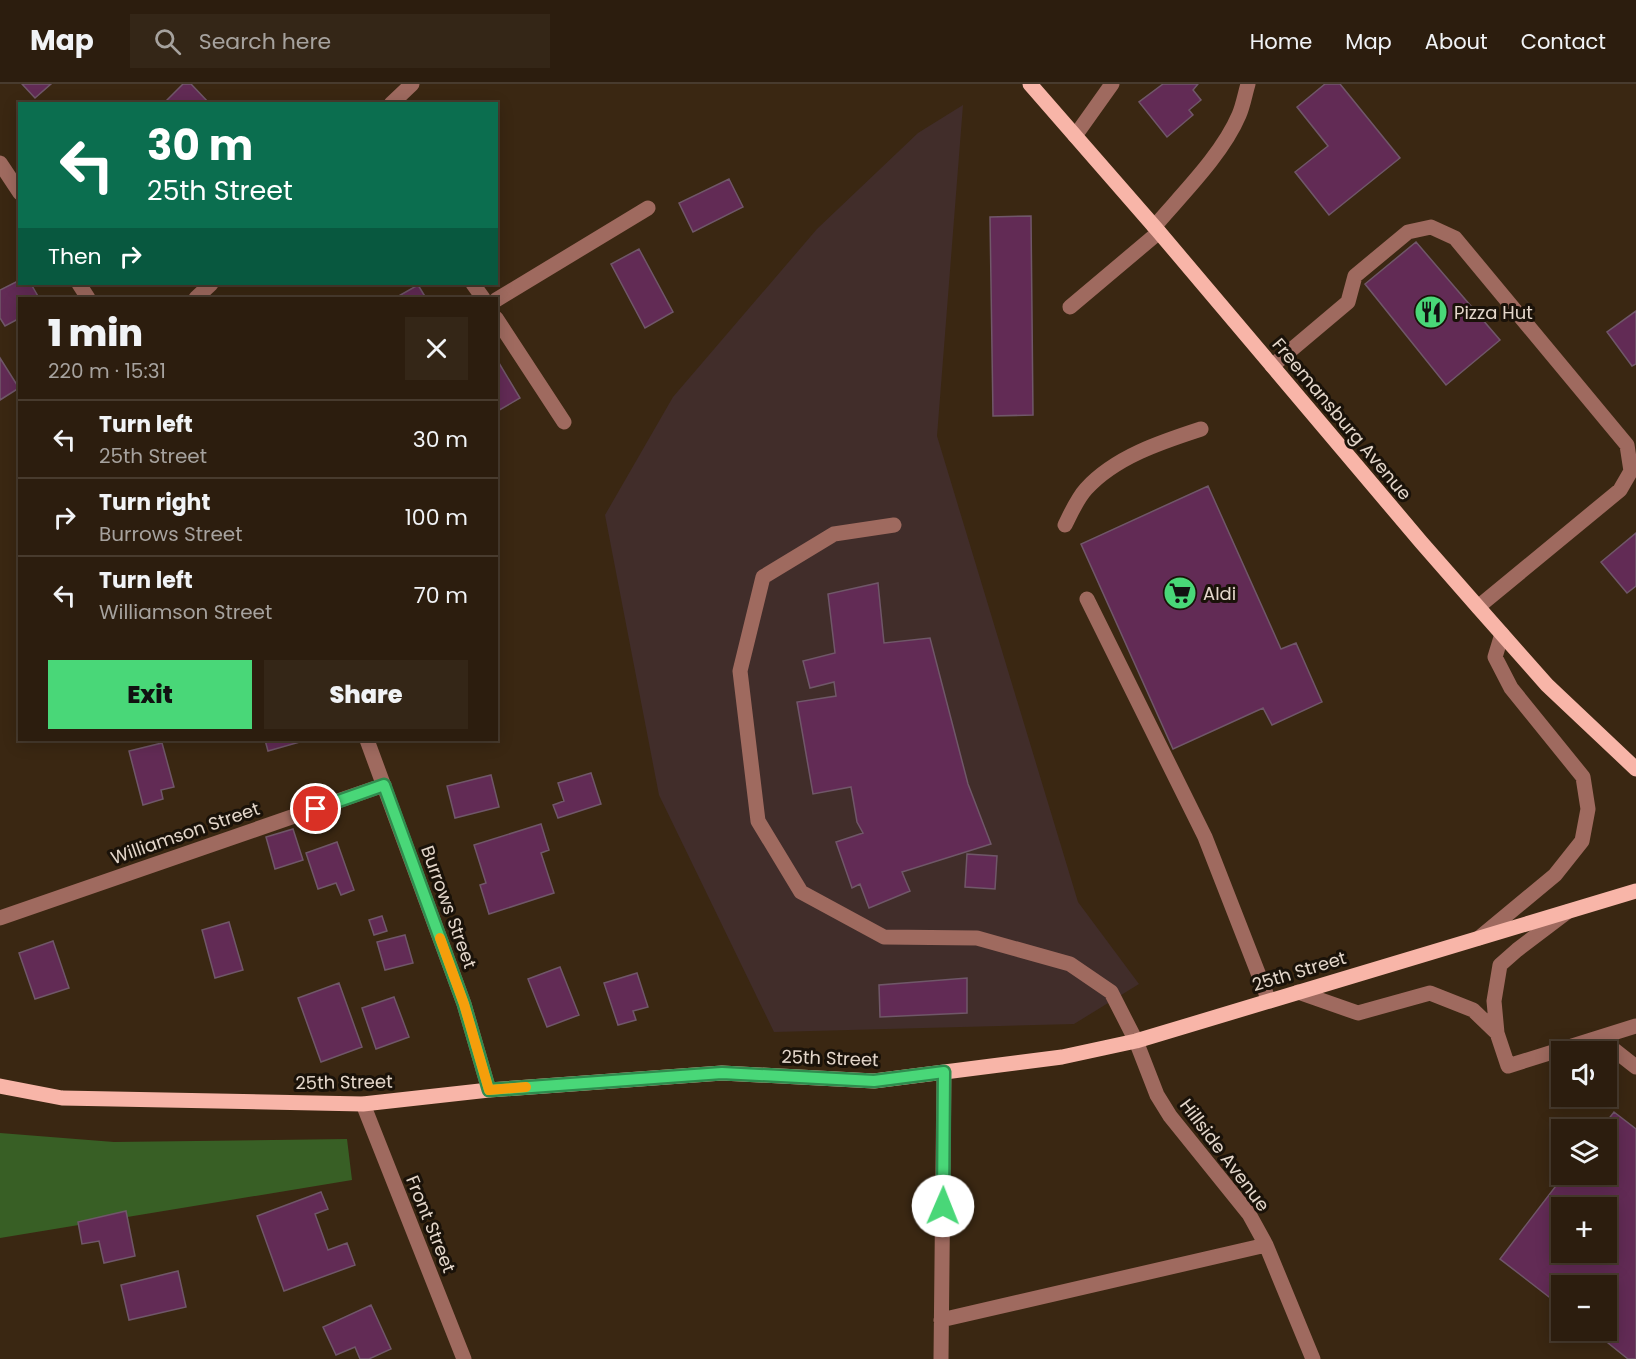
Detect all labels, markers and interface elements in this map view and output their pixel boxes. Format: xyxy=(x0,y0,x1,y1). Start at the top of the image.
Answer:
search box xyxy=(130,14,550,68)
text: Map xyxy=(30,21,94,60)
icon: search xyxy=(151,25,184,58)
text: Search here xyxy=(199,26,331,57)
text: Home xyxy=(1250,27,1312,56)
text: Map xyxy=(1345,27,1392,56)
text: About xyxy=(1425,27,1488,56)
text: Contact xyxy=(1521,27,1606,56)
text: 30 m xyxy=(147,116,253,175)
icon: left xyxy=(48,126,126,204)
text: 25th Street xyxy=(147,172,293,209)
icon: right xyxy=(114,240,147,273)
text: Then xyxy=(48,241,102,272)
restaurant icon: Pizza Hut xyxy=(1413,294,1449,330)
place label: Pizza Hut xyxy=(1454,300,1533,325)
text: 1 min xyxy=(48,308,143,359)
button: close xyxy=(405,317,468,380)
street label: Freemansburg Avenue xyxy=(1267,333,1417,505)
text: 220 m · 15:31 xyxy=(48,357,166,385)
text: Turn left xyxy=(99,409,193,440)
icon: left xyxy=(48,423,81,456)
text: 30 m xyxy=(413,424,468,455)
text: 25th Street xyxy=(99,442,207,470)
text: Turn right xyxy=(99,487,210,518)
icon: right xyxy=(48,501,81,534)
text: 100 m xyxy=(405,502,468,533)
text: Burrows Street xyxy=(99,520,243,548)
text: Turn left xyxy=(99,565,193,596)
supermarket icon: Aldi xyxy=(1162,575,1198,611)
icon: left xyxy=(48,579,81,612)
text: 70 m xyxy=(414,580,468,611)
place label: Aldi xyxy=(1203,581,1236,606)
text: Williamson Street xyxy=(99,598,272,626)
button: Exit xyxy=(48,660,252,729)
button: Share xyxy=(264,660,468,729)
pin xyxy=(290,783,341,834)
icon: arrive xyxy=(299,792,332,825)
street label: Williamson Street xyxy=(107,796,263,870)
street label: Burrows Street xyxy=(415,842,483,972)
street label: 25th Street xyxy=(1249,945,1349,997)
map controls xyxy=(1551,1041,1617,1341)
button: sound xyxy=(1551,1041,1617,1107)
street label: 25th Street xyxy=(781,1044,879,1072)
street label: 25th Street xyxy=(295,1069,393,1095)
street label: Hillside Avenue xyxy=(1174,1093,1276,1217)
button: layers xyxy=(1551,1119,1617,1185)
street label: Front Street xyxy=(400,1172,462,1276)
position arrow xyxy=(911,1174,975,1238)
button: + xyxy=(1551,1197,1617,1263)
button: − xyxy=(1551,1275,1617,1341)

